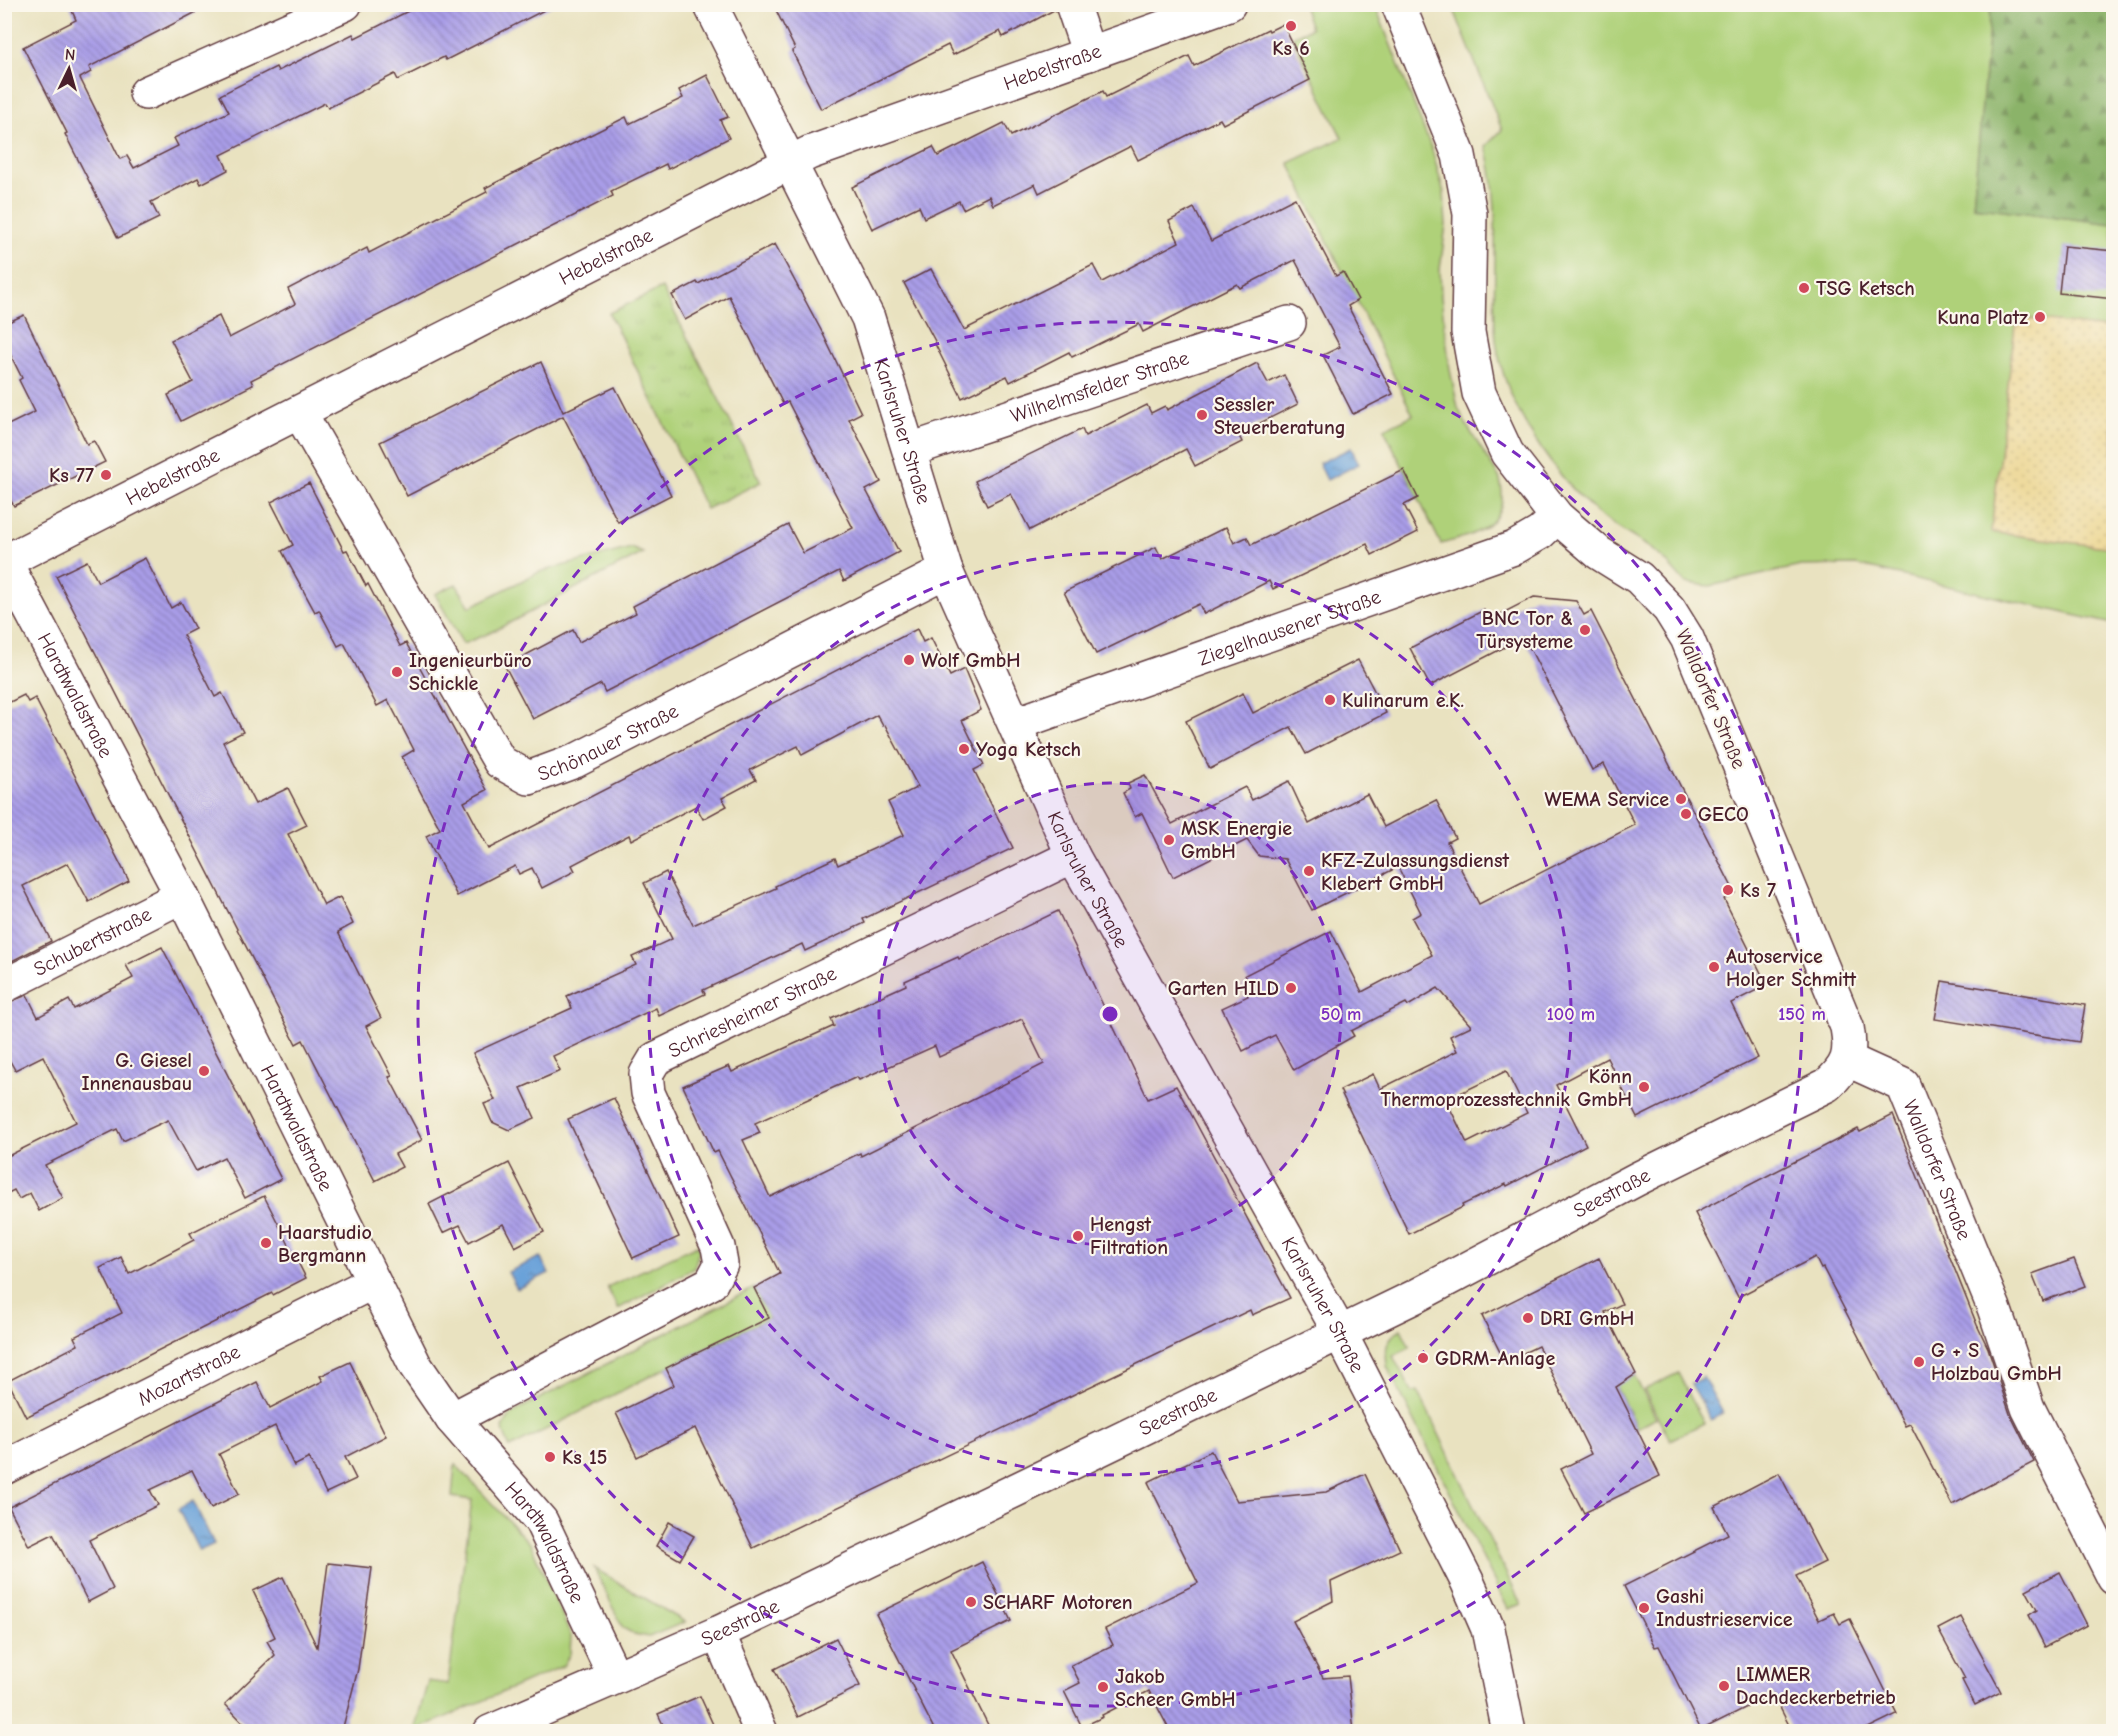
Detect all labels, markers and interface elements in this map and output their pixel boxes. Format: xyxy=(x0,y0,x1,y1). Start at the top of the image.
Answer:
marker: Ks 6 xyxy=(1284,19,1298,33)
place label: Ks 6 xyxy=(1272,37,1310,60)
north arrow xyxy=(39,39,99,99)
street label: Hebelstraße xyxy=(1000,39,1104,95)
text: N xyxy=(64,46,76,64)
street label: Hebelstraße xyxy=(555,223,657,290)
place label: TSG Ketsch xyxy=(1816,277,1915,300)
marker: TSG Ketsch xyxy=(1797,281,1811,295)
place label: Kuna Platz xyxy=(1937,306,2028,329)
marker: Kuna Platz xyxy=(2033,310,2047,324)
street label: Wilhelmsfelder Straße xyxy=(1007,346,1192,427)
street label: Karlsruher Straße xyxy=(870,356,936,507)
place label: Sessler Steuerberatung xyxy=(1214,393,1346,439)
marker: Sessler Steuerberatung xyxy=(1195,408,1209,422)
street label: Hebelstraße xyxy=(122,443,223,510)
place label: Ks 77 xyxy=(49,464,94,487)
marker: Ks 77 xyxy=(99,468,113,482)
street label: Ziegelhausener Straße xyxy=(1195,584,1384,670)
place label: BNC Tor & Türsysteme xyxy=(1476,607,1573,653)
marker: BNC Tor & Türsysteme xyxy=(1578,623,1592,637)
street label: Walldorfer Straße xyxy=(1671,626,1751,772)
street label: Hardtwaldstraße xyxy=(33,629,118,762)
place label: Ingenieurbüro Schickle xyxy=(409,649,532,695)
place label: Wolf GmbH xyxy=(921,649,1021,672)
marker: Wolf GmbH xyxy=(902,653,916,667)
marker: Ingenieurbüro Schickle xyxy=(390,665,404,679)
place label: Kulinarum e.K. xyxy=(1342,689,1464,712)
marker: Kulinarum e.K. xyxy=(1323,693,1337,707)
street label: Schönauer Straße xyxy=(534,699,682,785)
place label: Yoga Ketsch xyxy=(976,738,1081,761)
marker: Yoga Ketsch xyxy=(957,742,971,756)
place label: WEMA Service xyxy=(1545,788,1669,811)
marker: WEMA Service xyxy=(1674,792,1688,806)
place label: GECO xyxy=(1698,803,1749,826)
marker: GECO xyxy=(1679,807,1693,821)
street label: Karlsruher Straße xyxy=(1043,808,1133,952)
place label: MSK Energie GmbH xyxy=(1181,817,1292,863)
marker: MSK Energie GmbH xyxy=(1162,833,1176,847)
place label: KFZ-Zulassungsdienst Klebert GmbH xyxy=(1321,849,1509,895)
marker: KFZ-Zulassungsdienst Klebert GmbH xyxy=(1302,864,1316,878)
place label: Ks 7 xyxy=(1740,879,1776,902)
marker: Ks 7 xyxy=(1721,883,1735,897)
street label: Schubertstraße xyxy=(30,902,155,981)
place label: Autoservice Holger Schmitt xyxy=(1726,945,1857,991)
marker: Autoservice Holger Schmitt xyxy=(1707,960,1721,974)
street label: Schriesheimer Straße xyxy=(664,961,840,1062)
place label: Garten HILD xyxy=(1168,977,1279,1000)
marker: Garten HILD xyxy=(1284,981,1298,995)
centre of rings xyxy=(1100,1004,1120,1024)
text: 50 m xyxy=(1321,1004,1361,1025)
text: 100 m xyxy=(1547,1004,1595,1025)
text: 150 m xyxy=(1778,1004,1826,1025)
place label: G. Giesel Innenausbau xyxy=(81,1049,192,1095)
street label: Hardtwaldstraße xyxy=(256,1061,338,1195)
marker: G. Giesel Innenausbau xyxy=(197,1064,211,1078)
place label: Könn Thermoprozesstechnik GmbH xyxy=(1380,1065,1632,1111)
marker: Könn Thermoprozesstechnik GmbH xyxy=(1637,1080,1651,1094)
street label: Walldorfer Straße xyxy=(1899,1096,1976,1243)
street label: Seestraße xyxy=(1569,1163,1654,1222)
place label: Hengst Filtration xyxy=(1090,1213,1168,1259)
place label: Haarstudio Bergmann xyxy=(278,1221,372,1267)
marker: Hengst Filtration xyxy=(1071,1229,1085,1243)
street label: Karlsruher Straße xyxy=(1277,1233,1370,1376)
marker: Haarstudio Bergmann xyxy=(259,1236,273,1250)
place label: DRI GmbH xyxy=(1540,1307,1634,1330)
marker: DRI GmbH xyxy=(1521,1311,1535,1325)
street label: Mozartstraße xyxy=(134,1339,244,1410)
place label: G + S Holzbau GmbH xyxy=(1931,1339,2062,1385)
place label: GDRM-Anlage xyxy=(1435,1347,1556,1370)
marker: GDRM-Anlage xyxy=(1416,1351,1430,1365)
marker: G + S Holzbau GmbH xyxy=(1912,1355,1926,1369)
street label: Seestraße xyxy=(1135,1383,1220,1440)
place label: Ks 15 xyxy=(562,1446,607,1469)
marker: Ks 15 xyxy=(543,1450,557,1464)
street label: Hardtwaldstraße xyxy=(500,1477,590,1607)
place label: Gashi Industrieservice xyxy=(1656,1585,1793,1631)
place label: SCHARF Motoren xyxy=(983,1591,1133,1614)
street label: Seestraße xyxy=(697,1594,783,1650)
marker: SCHARF Motoren xyxy=(964,1595,978,1609)
marker: Gashi Industrieservice xyxy=(1637,1601,1651,1615)
place label: LIMMER Dachdeckerbetrieb xyxy=(1736,1663,1896,1709)
place label: Jakob Scheer GmbH xyxy=(1115,1665,1236,1711)
marker: LIMMER Dachdeckerbetrieb xyxy=(1717,1679,1731,1693)
marker: Jakob Scheer GmbH xyxy=(1096,1680,1110,1694)

